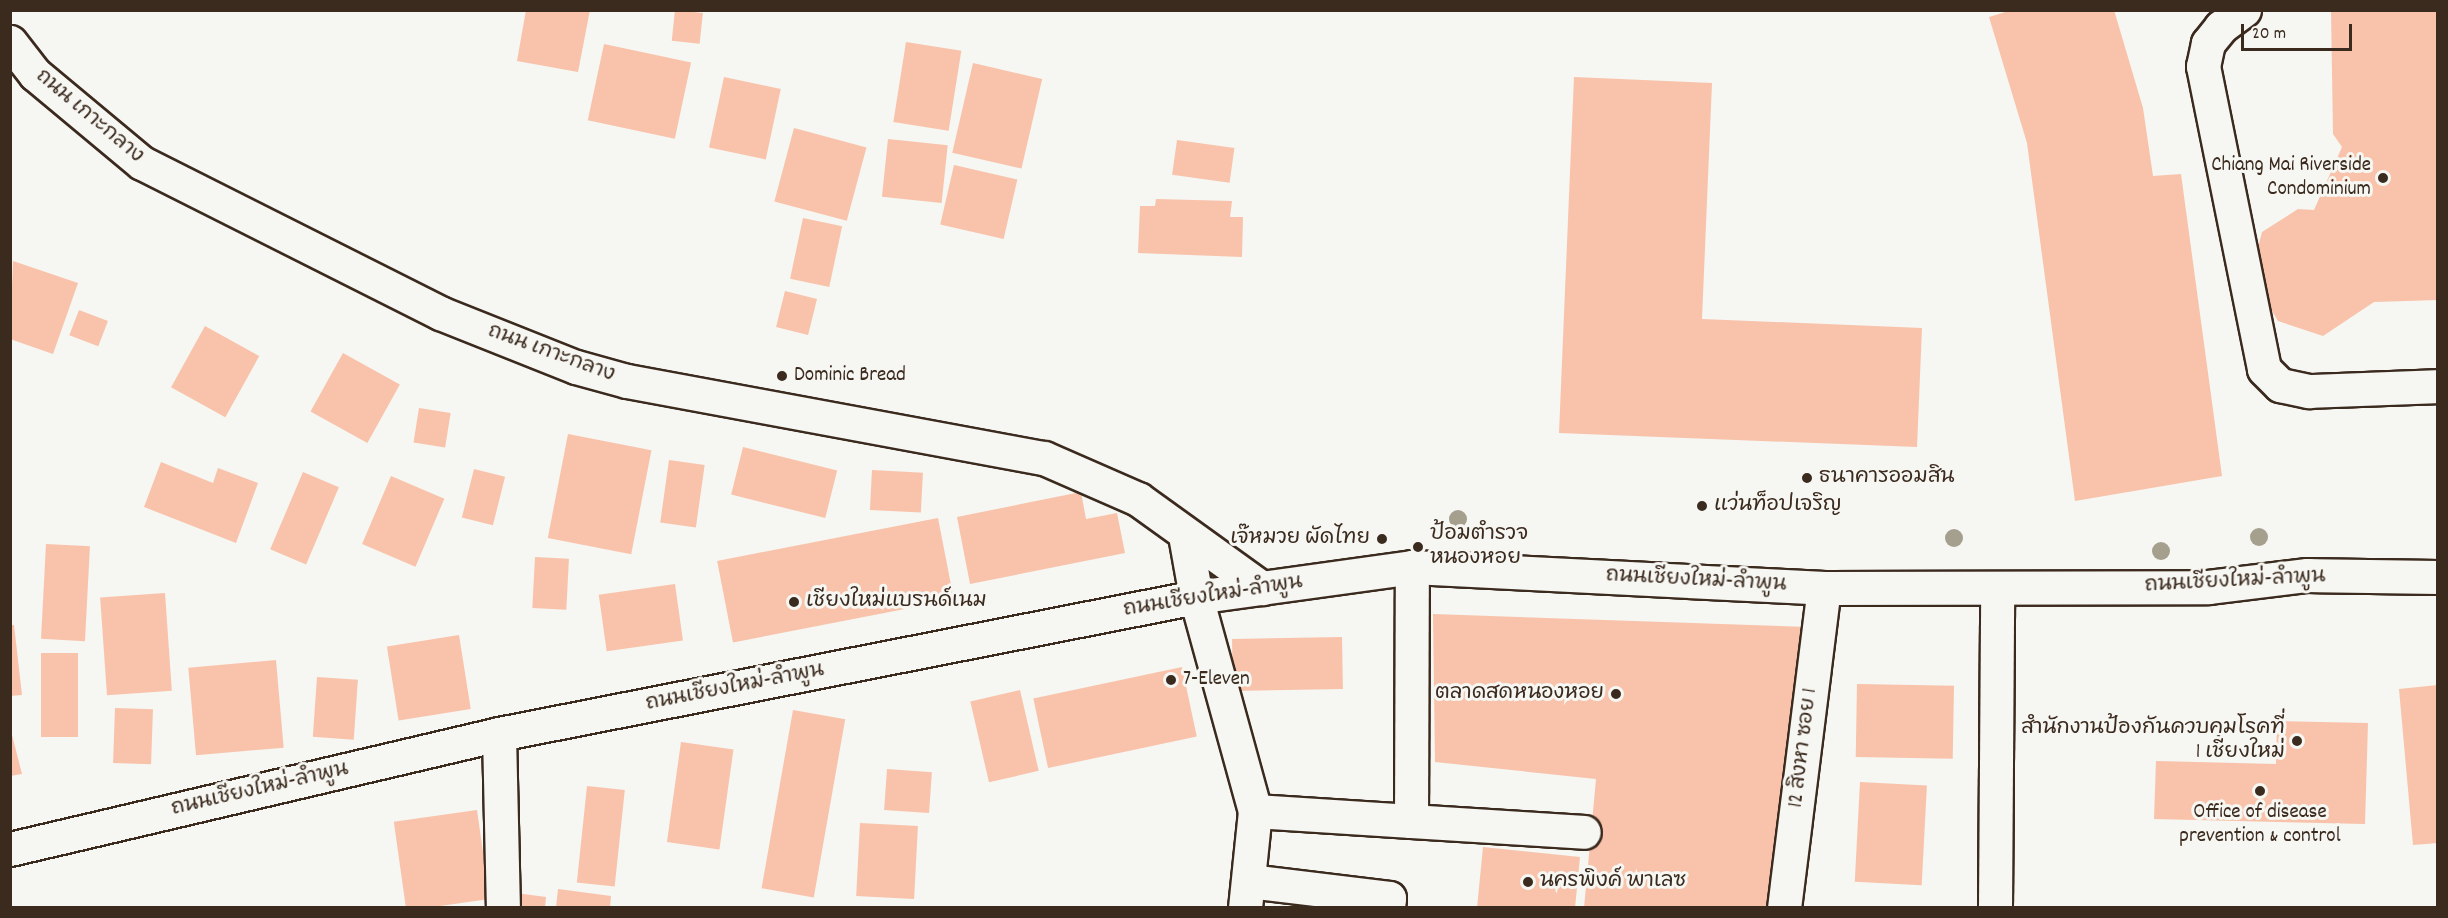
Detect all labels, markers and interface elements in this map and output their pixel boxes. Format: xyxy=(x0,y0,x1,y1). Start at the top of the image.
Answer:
scale bar xyxy=(2244,12,2355,50)
text: 20 m xyxy=(2252,22,2286,47)
street label: ถนน เกาะกลาง xyxy=(30,65,148,169)
place label: Chiang Mai Riverside Condominium xyxy=(2211,153,2371,203)
marker: Chiang Mai Riverside Condominium xyxy=(2376,171,2390,185)
street label: ถนน เกาะกลาง xyxy=(484,319,618,389)
place label: Dominic Bread xyxy=(794,363,906,389)
marker: Dominic Bread xyxy=(775,369,789,383)
place label: ธนาคารออมสิน xyxy=(1819,465,1955,491)
marker: ธนาคารออมสิน xyxy=(1800,471,1814,485)
place label: แว่นท็อปเจริญ xyxy=(1714,493,1842,519)
marker: แว่นท็อปเจริญ xyxy=(1695,499,1709,513)
place label: ป้อมตำรวจ หนองหอย xyxy=(1430,522,1528,572)
place label: เจ๊หมวย ผัดไทย xyxy=(1230,526,1370,552)
marker: เจ๊หมวย ผัดไทย xyxy=(1375,532,1389,546)
marker: ป้อมตำรวจ หนองหอย xyxy=(1411,540,1425,554)
street label: ถนนเชียงใหม่-ลำพูน xyxy=(1605,564,1787,598)
street label: ถนนเชียงใหม่-ลำพูน xyxy=(2144,565,2326,599)
street label: ถนนเชียงใหม่-ลำพูน xyxy=(1122,570,1304,624)
place label: เชียงใหม่แบรนด์เนม xyxy=(806,589,987,615)
marker: เชียงใหม่แบรนด์เนม xyxy=(787,595,801,609)
street label: ถนนเชียงใหม่-ลำพูน xyxy=(644,658,826,718)
place label: 7-Eleven xyxy=(1183,667,1250,693)
marker: 7-Eleven xyxy=(1164,673,1178,687)
place label: ตลาดสดหนองหอย xyxy=(1435,681,1604,707)
marker: ตลาดสดหนองหอย xyxy=(1609,687,1623,701)
street label: 12 สิงหา ซอย 1 xyxy=(1784,687,1824,809)
place label: สำนักงานป้องกันควบคุมโรคที่ 1 เชียงใหม่ xyxy=(2021,716,2285,766)
marker: สำนักงานป้องกันควบคุมโรคที่ 1 เชียงใหม่ xyxy=(2290,734,2304,748)
street label: ถนนเชียงใหม่-ลำพูน xyxy=(169,757,351,823)
marker: Office of disease prevention & control xyxy=(2253,784,2267,798)
place label: Office of disease prevention & control xyxy=(2179,800,2341,850)
place label: นครพิงค์ พาเลซ xyxy=(1540,869,1686,895)
marker: นครพิงค์ พาเลซ xyxy=(1521,875,1535,889)

